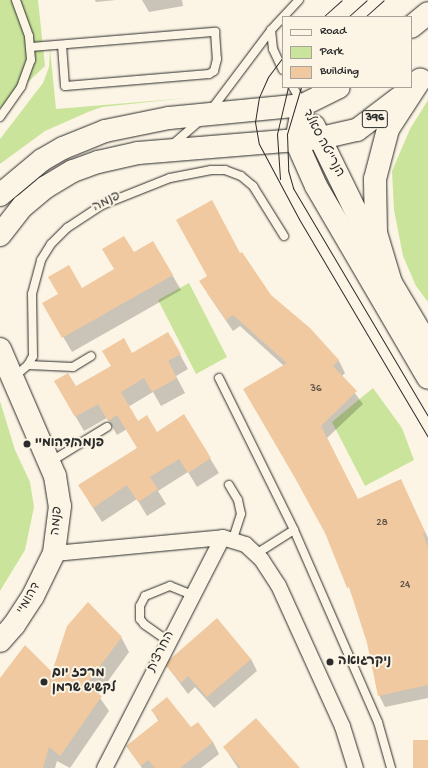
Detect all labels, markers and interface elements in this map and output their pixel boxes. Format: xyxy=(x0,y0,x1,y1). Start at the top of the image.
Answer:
legend xyxy=(282,16,412,88)
text: Road xyxy=(320,25,346,39)
text: Park xyxy=(320,45,343,59)
text: Building xyxy=(320,65,359,79)
street label: הנרייטה סאלד xyxy=(298,107,346,181)
road number: 396 xyxy=(361,109,389,129)
street label: פנמה xyxy=(90,189,124,217)
house number: 36 xyxy=(310,382,322,396)
place label: פנמה/דהומיי xyxy=(35,436,104,452)
marker: פנמה/דהומיי xyxy=(22,439,32,449)
street label: פנמה xyxy=(49,506,67,536)
house number: 28 xyxy=(376,516,388,530)
house number: 24 xyxy=(400,578,410,592)
street label: דהומיי xyxy=(15,580,45,618)
street label: החרצית xyxy=(145,629,179,675)
place label: ניקרגואה xyxy=(338,654,391,670)
marker: ניקרגואה xyxy=(325,657,335,667)
place label: מרכז יום לקשיש שרמן xyxy=(52,667,116,698)
marker: מרכז יום לקשיש שרמן xyxy=(39,677,49,687)

